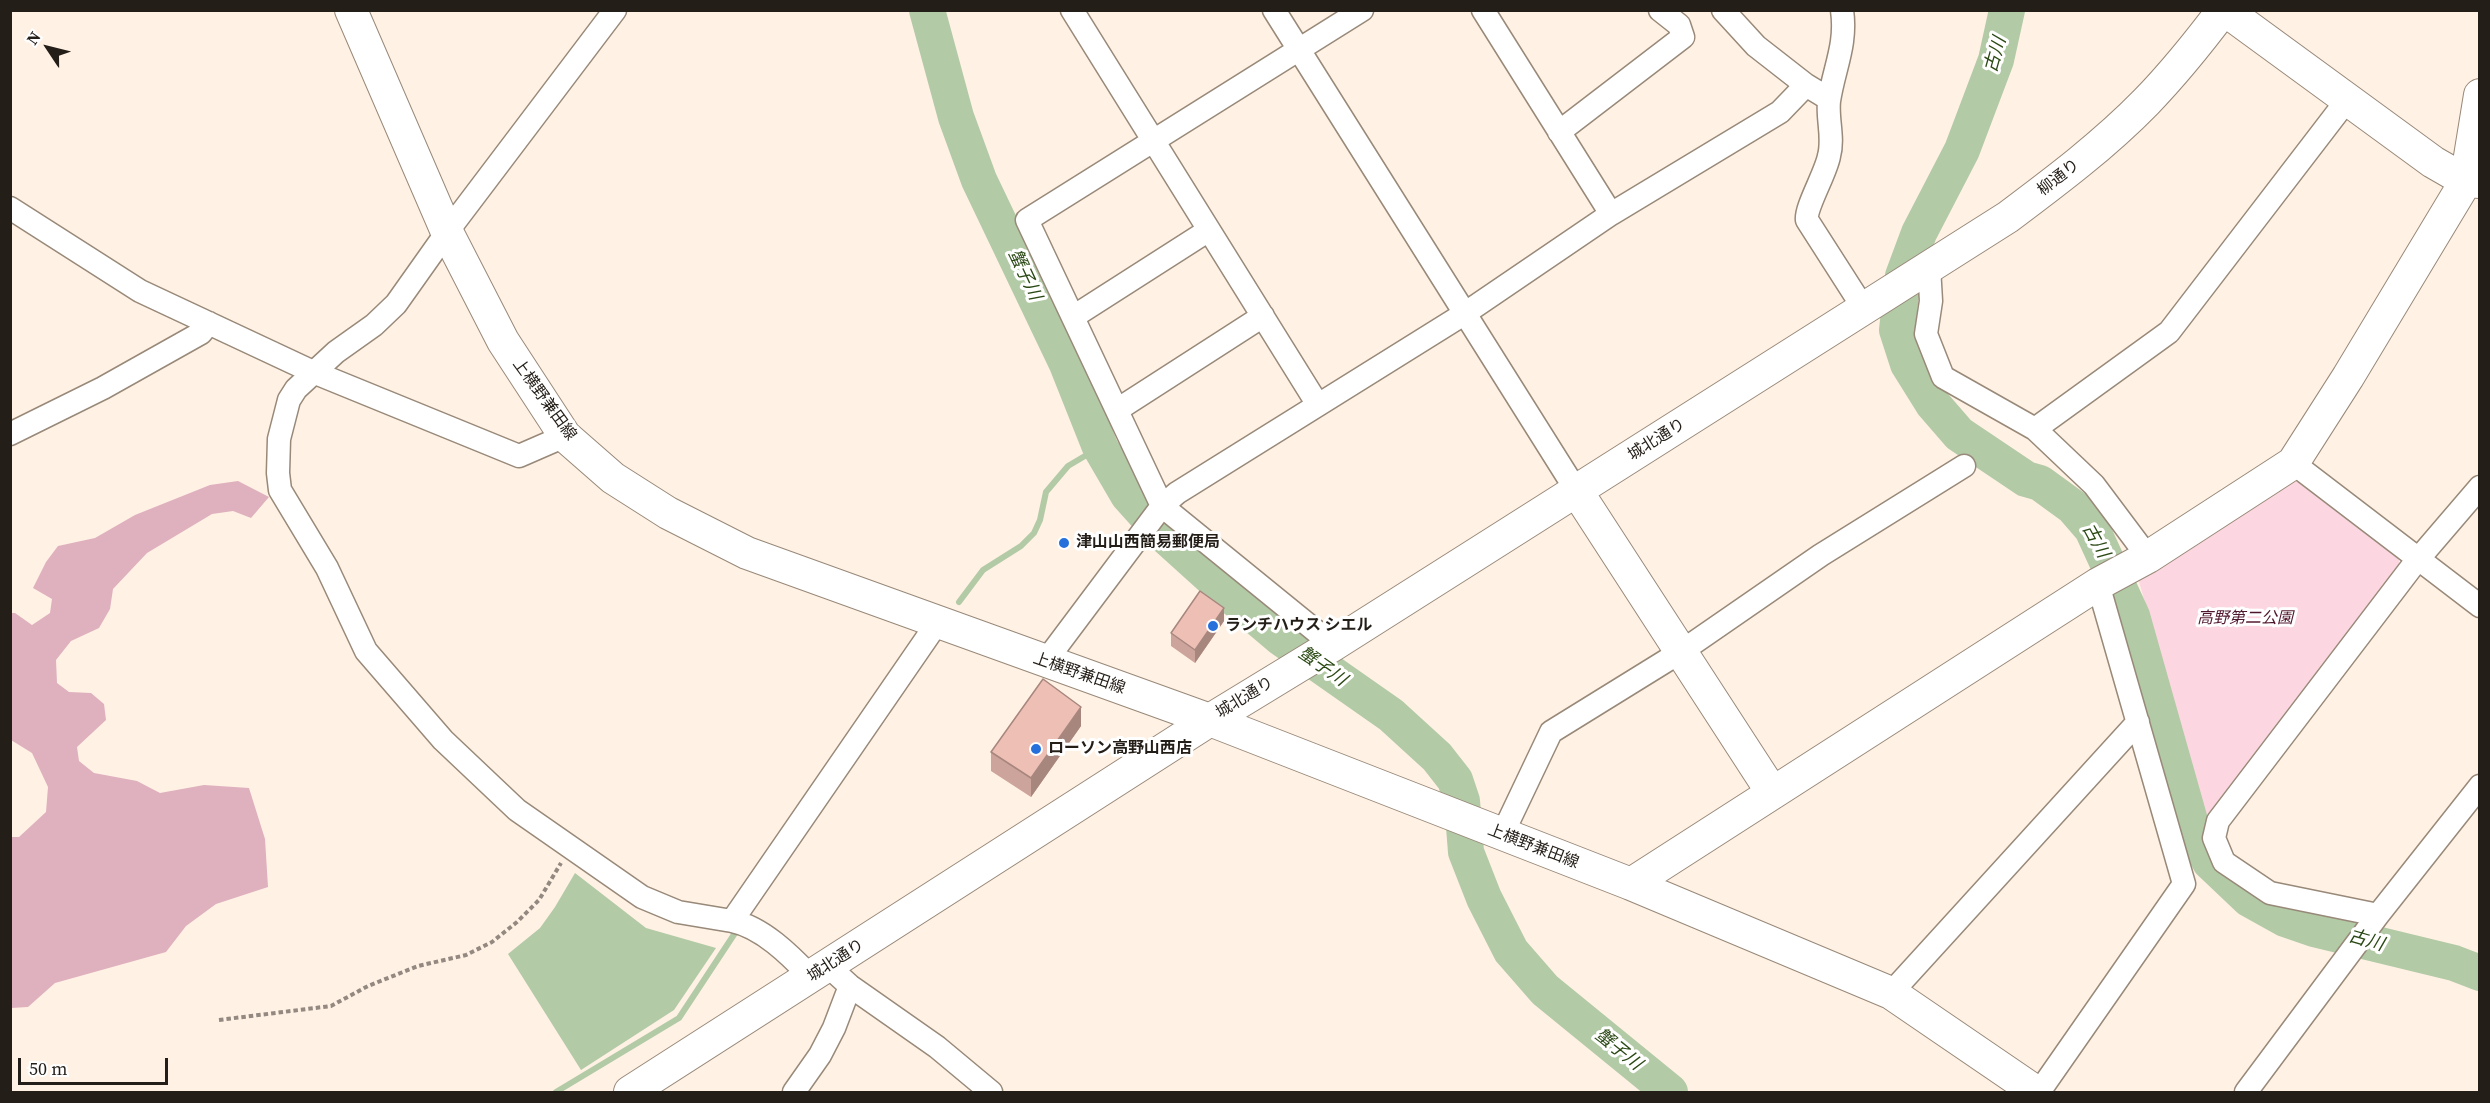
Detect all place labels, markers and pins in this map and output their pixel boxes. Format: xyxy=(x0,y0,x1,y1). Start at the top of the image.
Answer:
place label: 津山山西簡易郵便局 xyxy=(1076,533,1220,553)
marker: 津山山西簡易郵便局 xyxy=(1057,536,1071,550)
place label: ランチハウス シエル xyxy=(1225,616,1372,636)
marker: ランチハウス シエル xyxy=(1206,619,1220,633)
place label: ローソン高野山西店 xyxy=(1048,739,1192,759)
marker: ローソン高野山西店 xyxy=(1029,742,1043,756)

